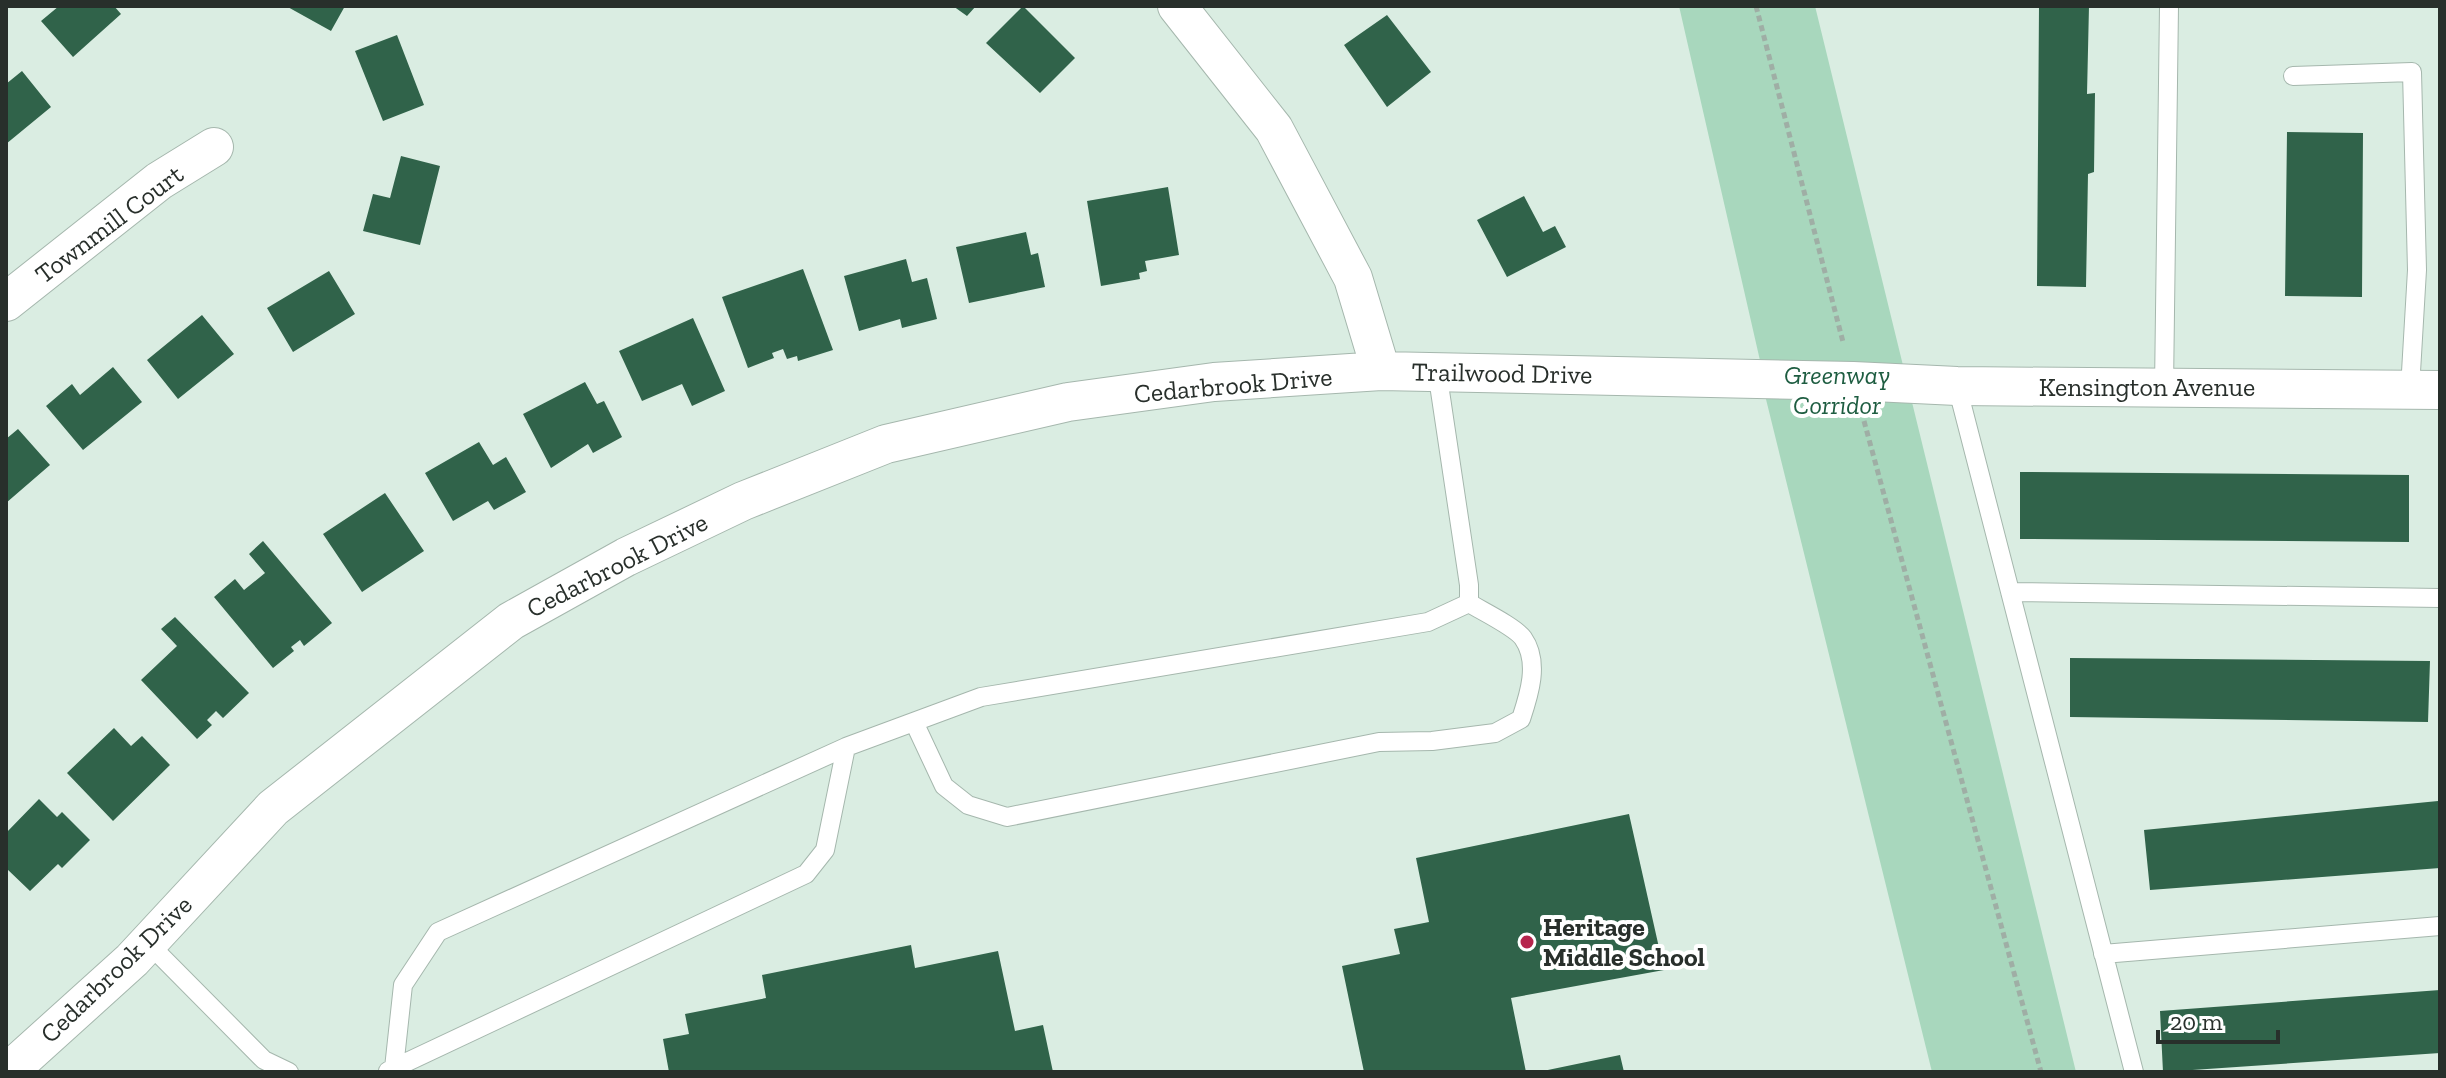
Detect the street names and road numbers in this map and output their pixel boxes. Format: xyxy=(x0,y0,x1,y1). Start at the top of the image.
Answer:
street label: Townmill Court xyxy=(29,158,190,290)
street label: Trailwood Drive xyxy=(1411,355,1593,391)
street label: Cedarbrook Drive xyxy=(1133,360,1333,410)
street label: Kensington Avenue xyxy=(2039,371,2255,403)
street label: Cedarbrook Drive xyxy=(521,506,713,624)
street label: Cedarbrook Drive xyxy=(33,888,199,1050)

